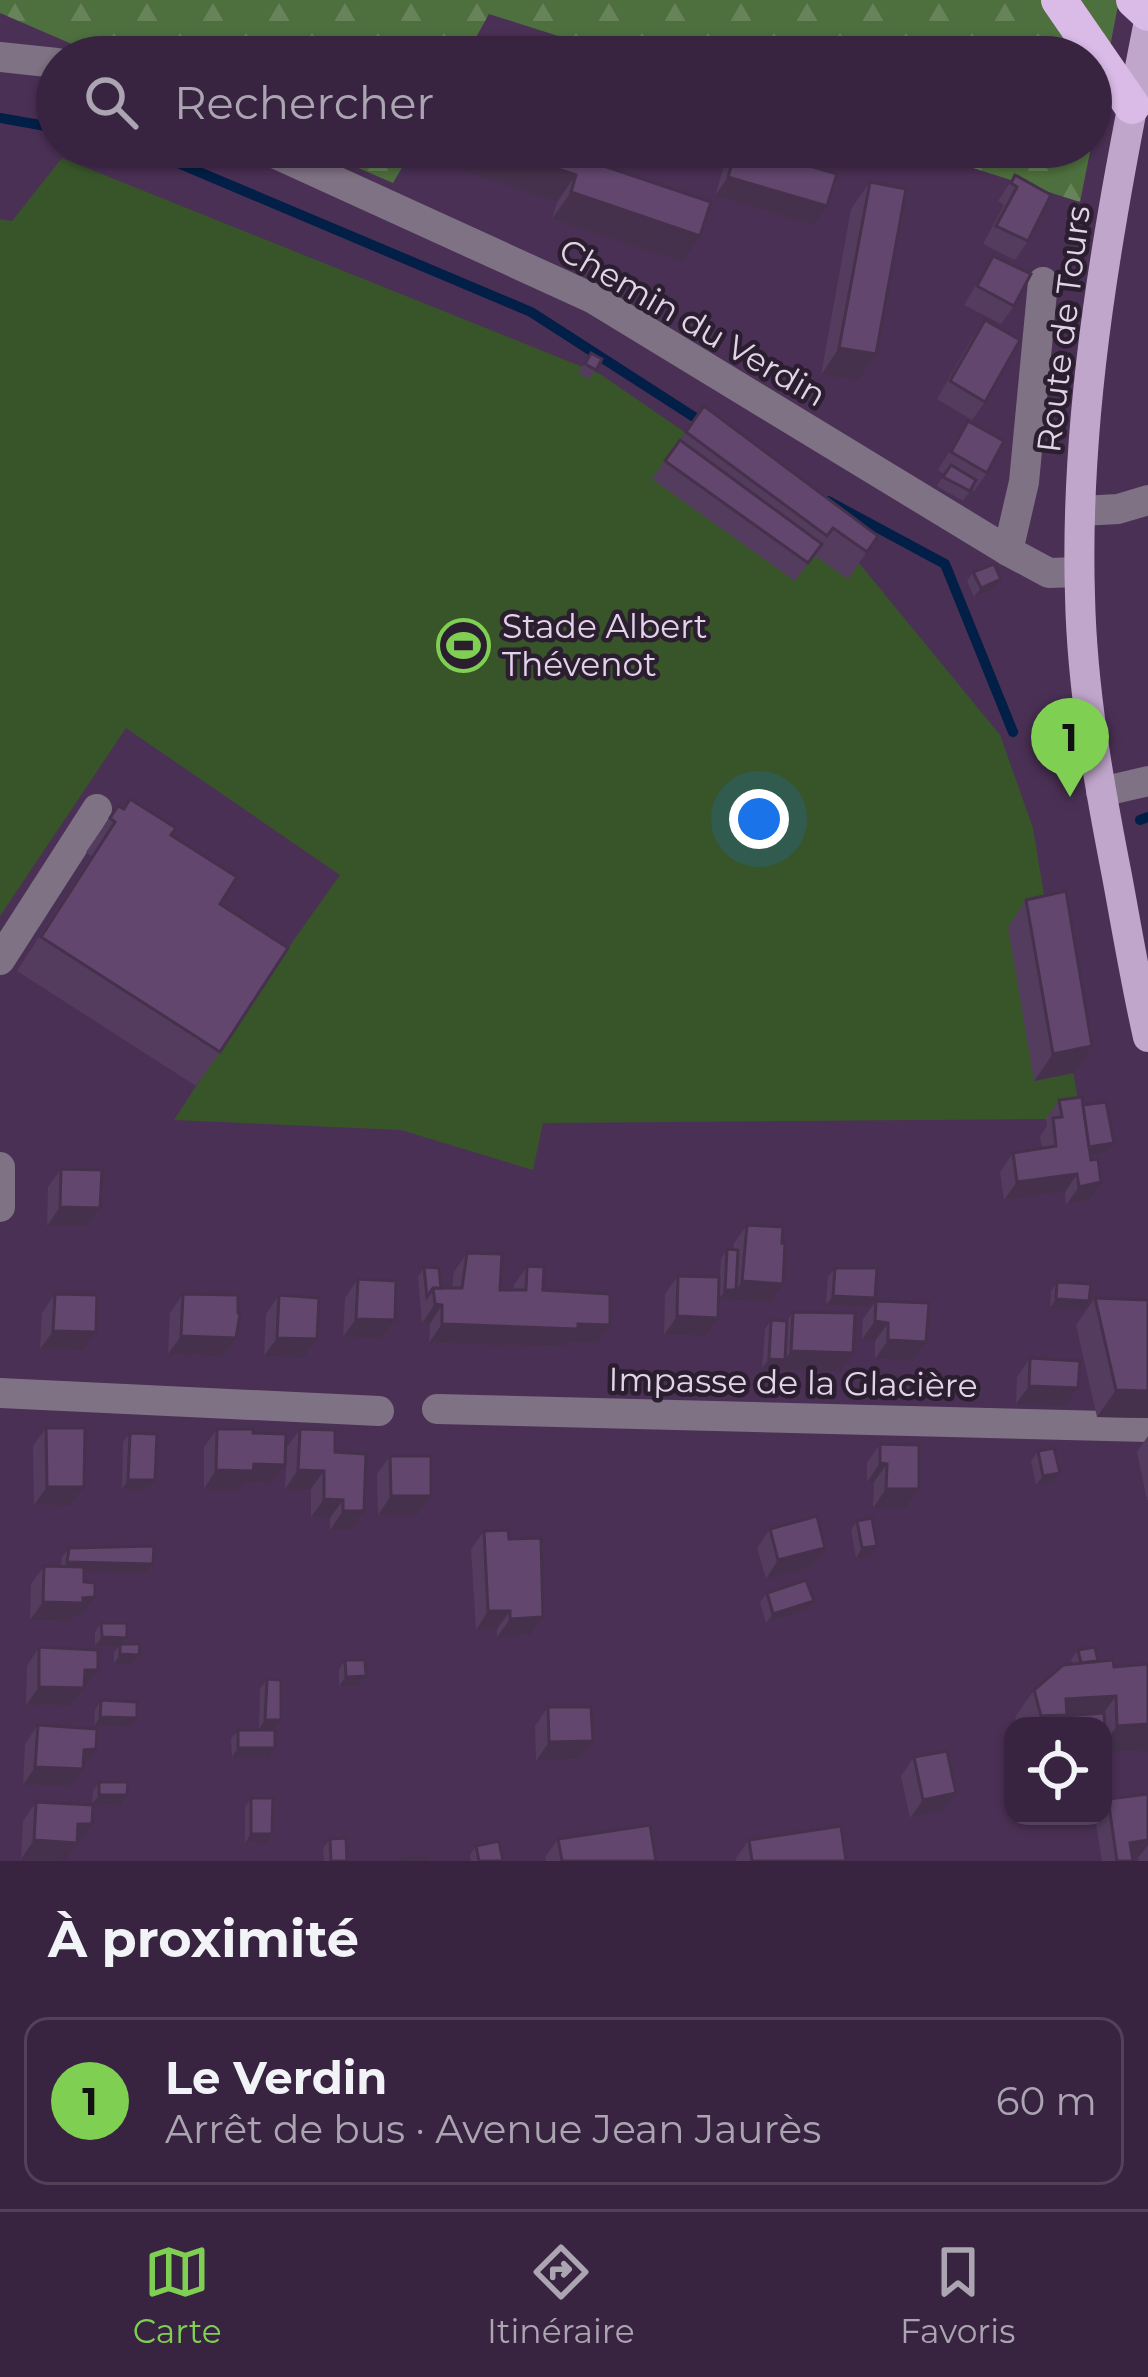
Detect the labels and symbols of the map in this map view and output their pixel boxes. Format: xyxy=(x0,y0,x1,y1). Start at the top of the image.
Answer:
street label: Route de Tours xyxy=(1028,203,1098,455)
street label: Chemin du Verdin xyxy=(553,229,833,415)
place label: Stade Albert Thévenot xyxy=(502,606,707,684)
sports icon: Stade Albert Thévenot xyxy=(435,617,491,673)
pin: 1 xyxy=(1031,698,1109,797)
your location xyxy=(729,789,789,849)
street label: Impasse de la Glacière xyxy=(608,1359,978,1405)

